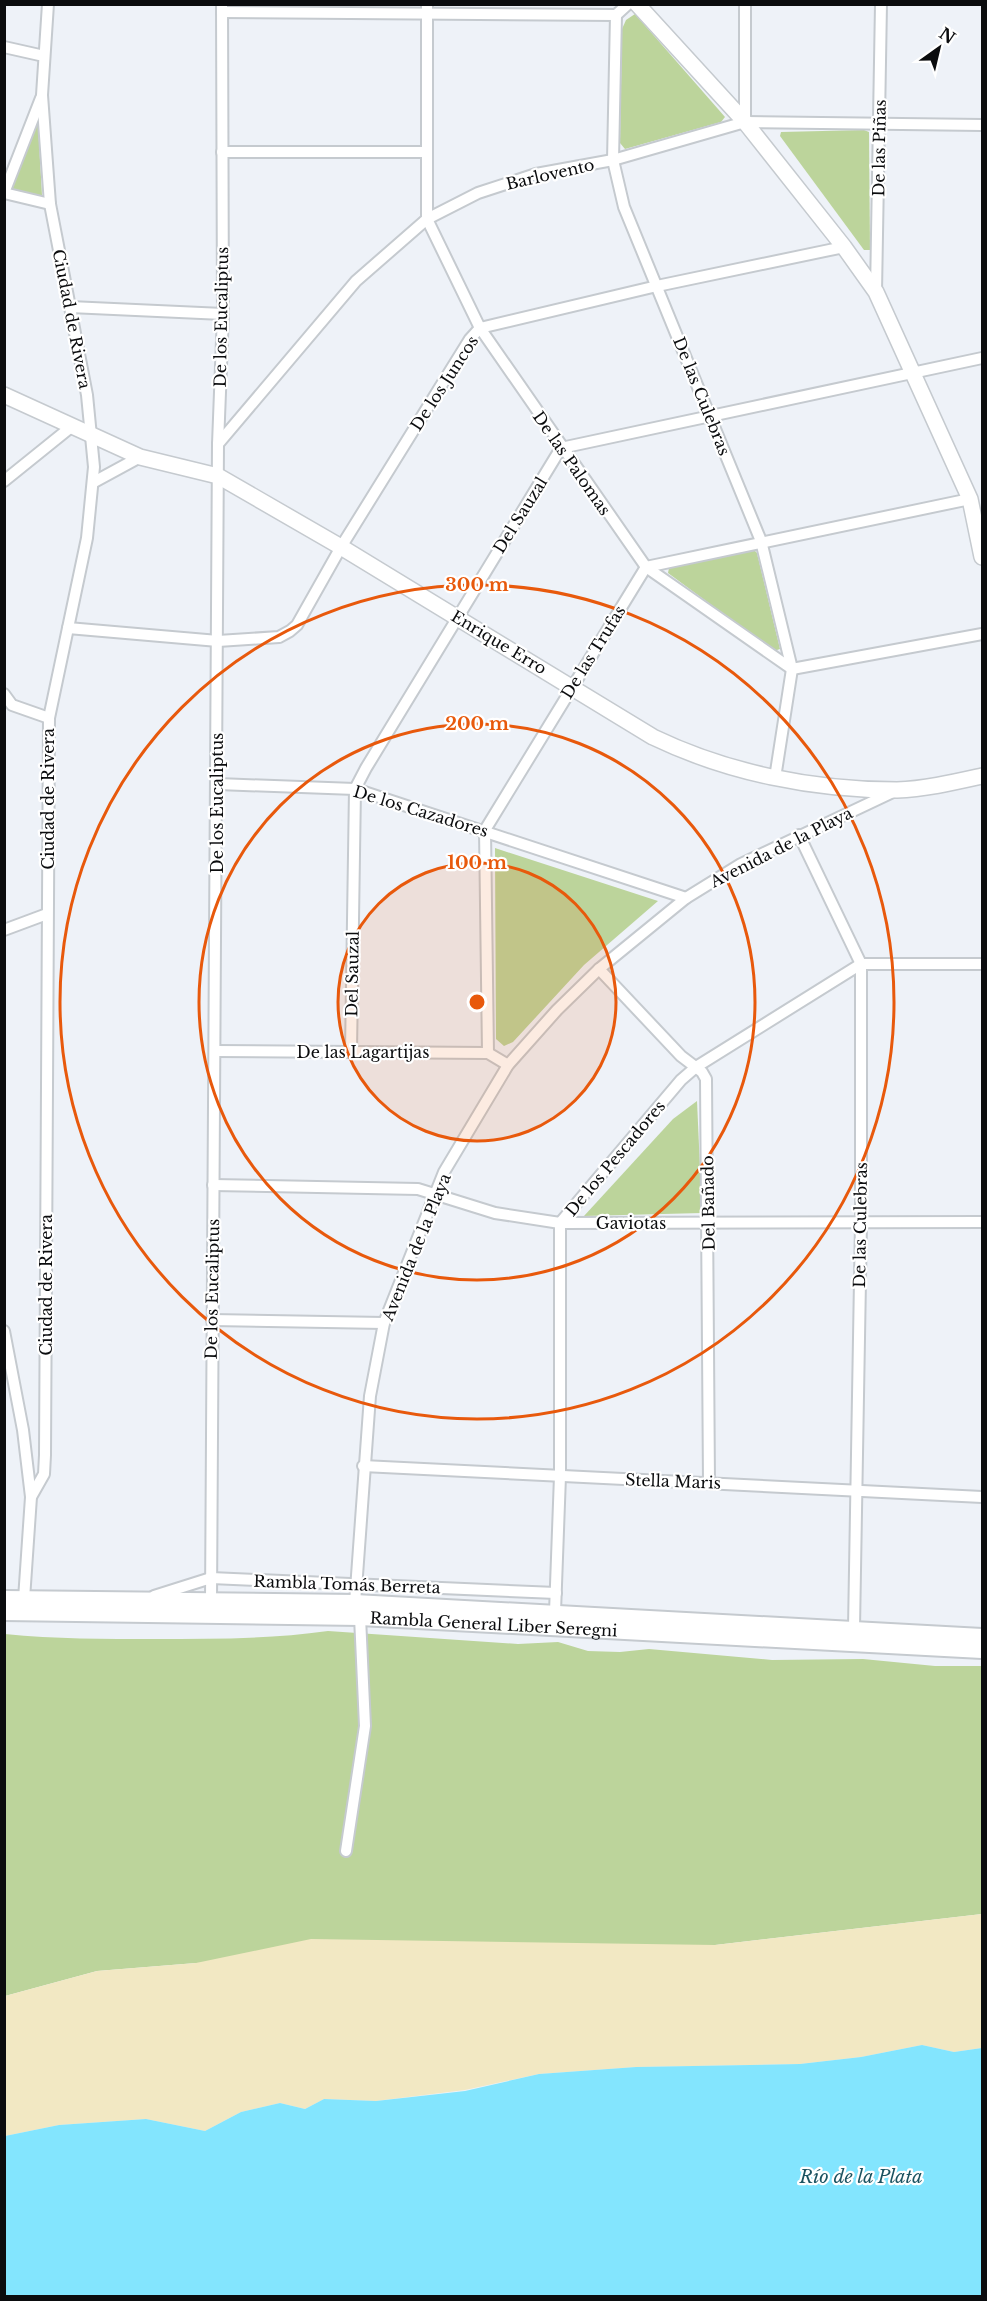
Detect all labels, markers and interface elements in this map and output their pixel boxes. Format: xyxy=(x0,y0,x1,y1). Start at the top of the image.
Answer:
north arrow xyxy=(909,18,969,78)
text: N xyxy=(936,23,959,48)
street label: De las Piñas xyxy=(868,99,890,197)
street label: Barlovento xyxy=(504,154,596,194)
street label: De los Eucaliptus xyxy=(210,246,232,388)
street label: Ciudad de Rivera xyxy=(49,248,95,391)
street label: De los Juncos xyxy=(406,332,482,434)
street label: De las Culebras xyxy=(669,334,735,458)
street label: De las Palomas xyxy=(529,407,615,519)
street label: Del Sauzal xyxy=(489,473,551,557)
text: 300 m xyxy=(445,574,509,596)
street label: De las Trufas xyxy=(556,602,630,702)
street label: Enrique Erro xyxy=(448,606,550,678)
text: 200 m xyxy=(445,713,509,735)
street label: Ciudad de Rivera xyxy=(38,728,58,870)
street label: De los Eucaliptus xyxy=(207,733,227,873)
street label: De los Cazadores xyxy=(351,781,491,841)
street label: Avenida de la Playa xyxy=(706,802,856,892)
text: 100 m xyxy=(447,852,507,874)
street label: Del Sauzal xyxy=(341,931,363,1017)
centre of rings xyxy=(467,992,487,1012)
street label: De las Lagartijas xyxy=(297,1042,429,1062)
street label: De los Pescadores xyxy=(561,1096,669,1220)
street label: Del Bañado xyxy=(697,1155,719,1251)
street label: De las Culebras xyxy=(849,1162,871,1288)
street label: Avenida de la Playa xyxy=(377,1170,455,1325)
street label: Gaviotas xyxy=(596,1213,666,1233)
street label: Ciudad de Rivera xyxy=(36,1214,56,1356)
street label: De los Eucaliptus xyxy=(201,1218,223,1360)
street label: Stella Maris xyxy=(625,1469,721,1493)
street label: Rambla Tomás Berreta xyxy=(253,1571,441,1597)
street label: Rambla General Liber Seregni xyxy=(369,1608,619,1641)
water label: Río de la Plata xyxy=(799,2166,922,2188)

